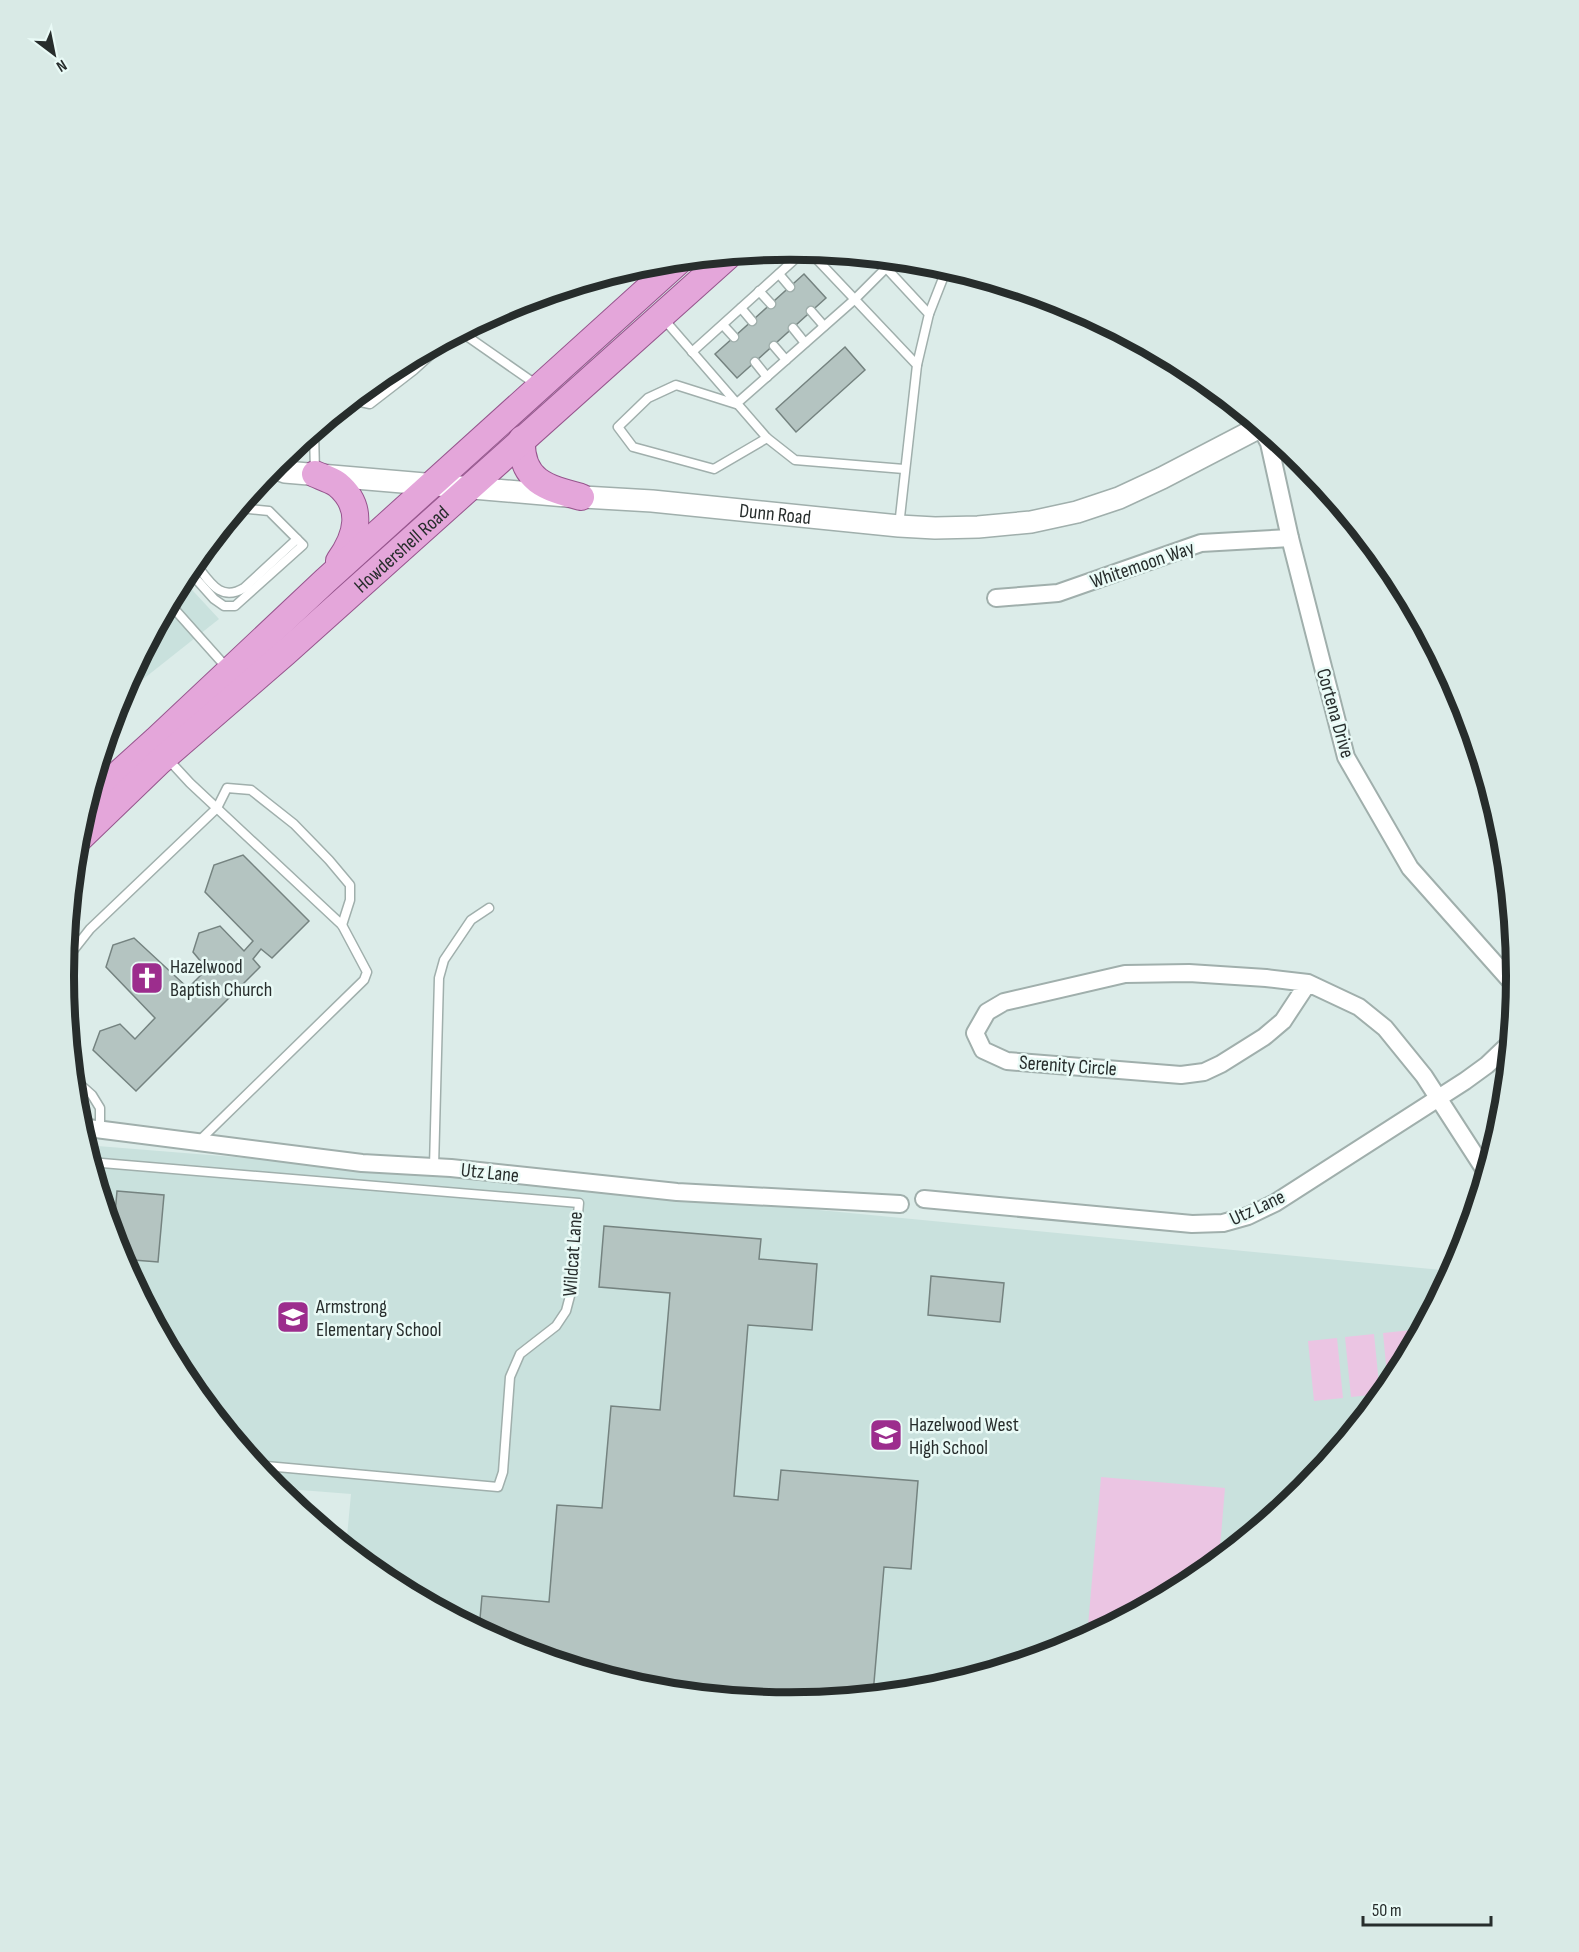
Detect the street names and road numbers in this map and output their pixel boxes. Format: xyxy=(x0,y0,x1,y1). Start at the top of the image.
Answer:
street label: Dunn Road xyxy=(738,499,812,530)
street label: Howdershell Road xyxy=(350,501,454,598)
street label: Whitemoon Way xyxy=(1087,536,1198,594)
street label: Cortena Drive xyxy=(1311,666,1359,761)
street label: Serenity Circle xyxy=(1018,1051,1118,1081)
street label: Utz Lane xyxy=(460,1158,520,1188)
street label: Utz Lane xyxy=(1226,1185,1289,1231)
street label: Wildcat Lane xyxy=(558,1211,588,1297)

